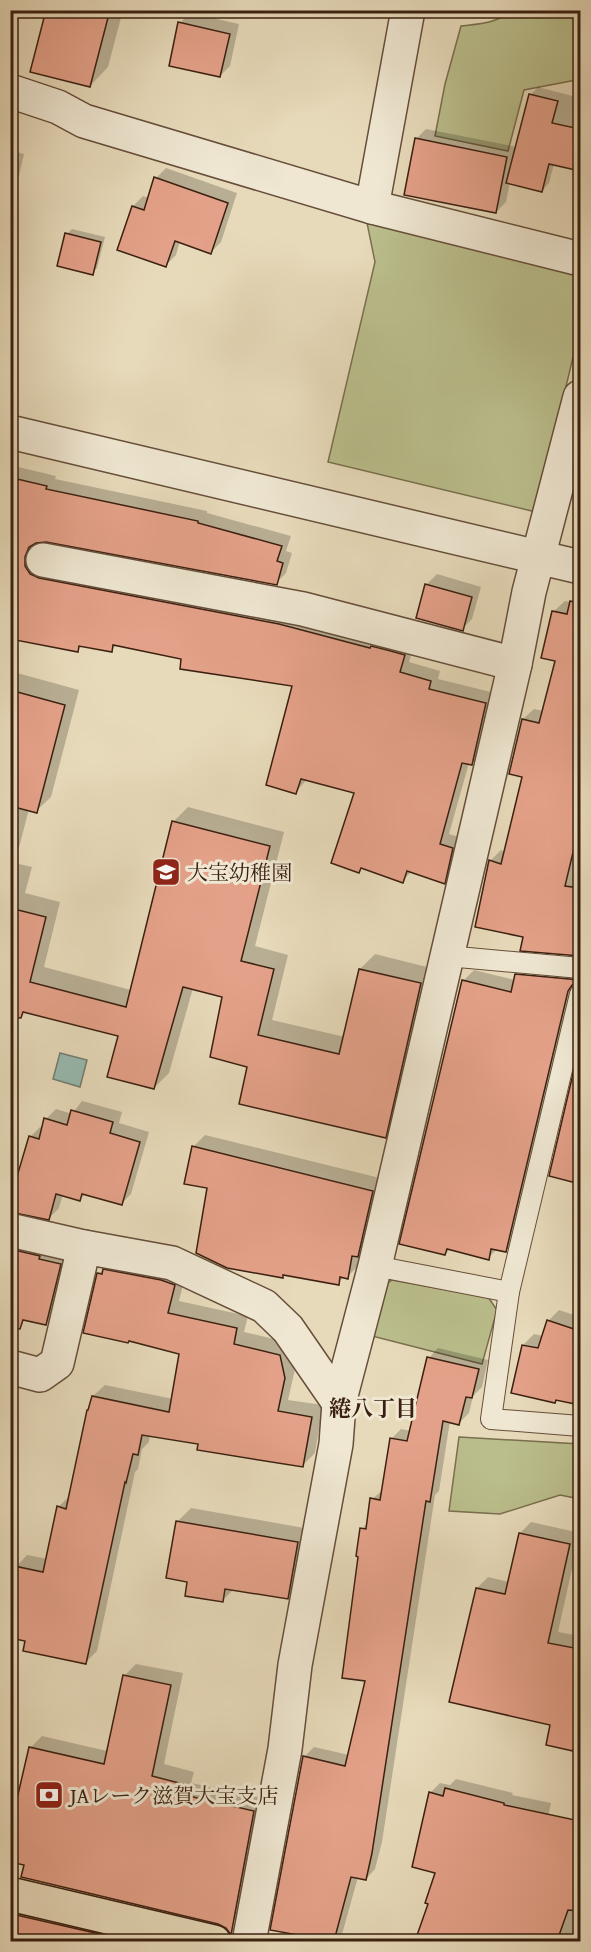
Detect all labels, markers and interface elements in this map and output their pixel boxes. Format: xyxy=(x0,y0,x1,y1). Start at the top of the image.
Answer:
school or university icon: 大宝幼稚園 xyxy=(150,856,182,888)
place label: 大宝幼稚園 xyxy=(187,857,292,888)
district label: 綣八丁目 xyxy=(329,1392,417,1424)
bank icon: JAレーク滋賀大宝支店 xyxy=(33,1779,65,1811)
place label: JAレーク滋賀大宝支店 xyxy=(67,1780,278,1811)

